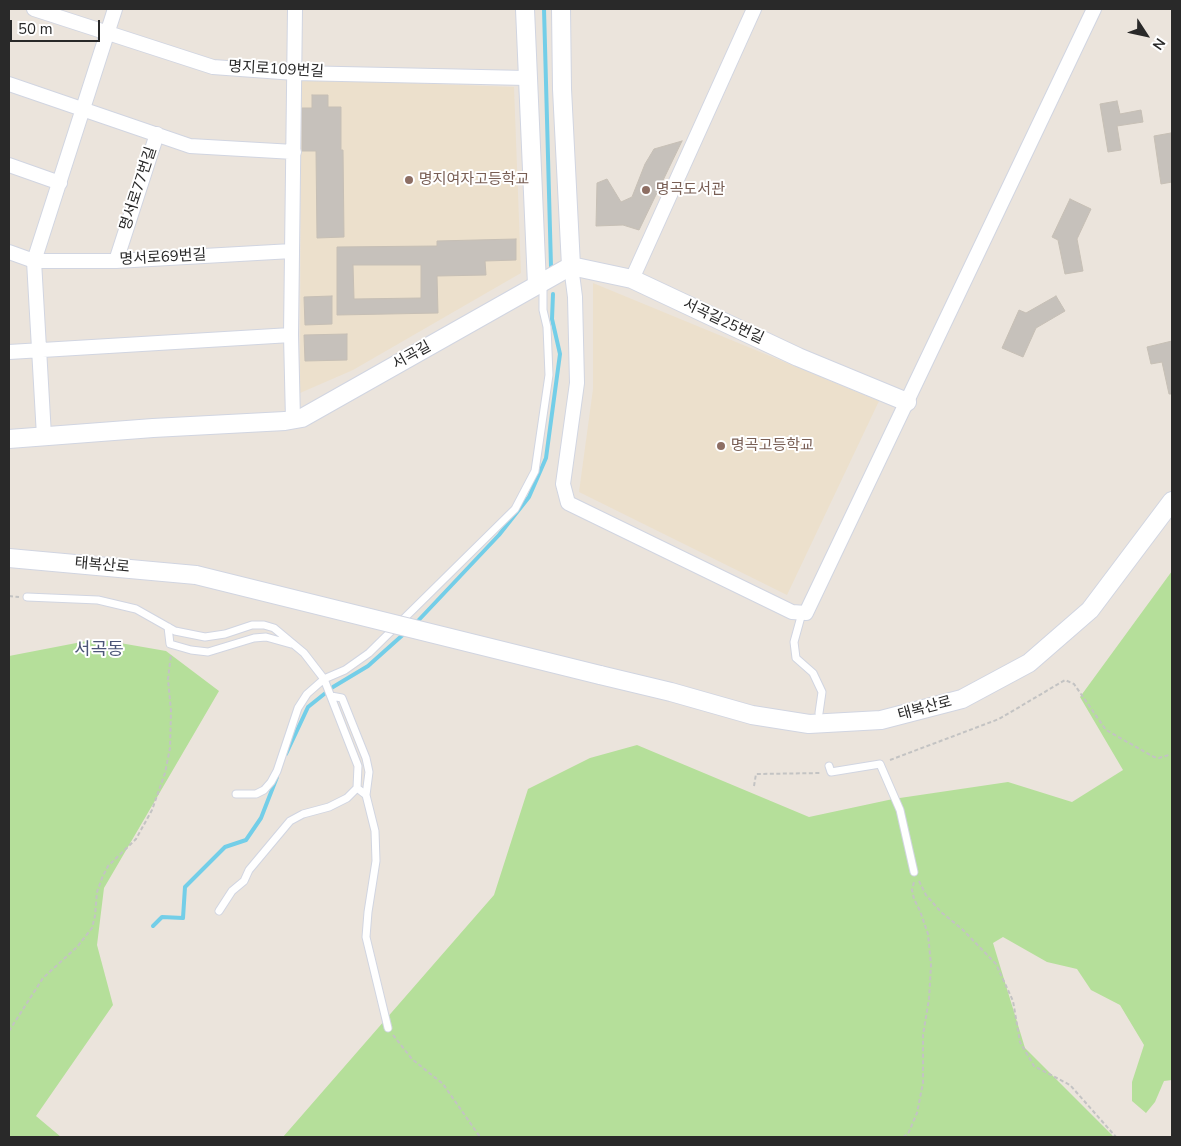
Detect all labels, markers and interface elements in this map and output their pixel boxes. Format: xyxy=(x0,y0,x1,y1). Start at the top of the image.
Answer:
scale bar xyxy=(12,10,102,42)
north arrow xyxy=(1121,10,1171,60)
text: 50 m xyxy=(18,19,53,39)
text: N xyxy=(1148,34,1169,54)
street label: 명지로109번길 xyxy=(228,59,324,81)
street label: 명서로77번길 xyxy=(117,145,161,233)
place label: 명지여자고등학교 xyxy=(419,171,529,189)
marker: 명지여자고등학교 xyxy=(403,174,415,186)
place label: 명곡도서관 xyxy=(656,181,725,199)
marker: 명곡도서관 xyxy=(640,184,652,196)
street label: 명서로69번길 xyxy=(119,247,207,269)
street label: 서곡길25번길 xyxy=(680,295,766,349)
street label: 서곡길 xyxy=(390,338,434,374)
place label: 명곡고등학교 xyxy=(731,437,814,455)
marker: 명곡고등학교 xyxy=(715,440,727,452)
street label: 태복산로 xyxy=(74,555,130,577)
district label: 서곡동 xyxy=(74,640,124,662)
street label: 태복산로 xyxy=(896,693,954,725)

